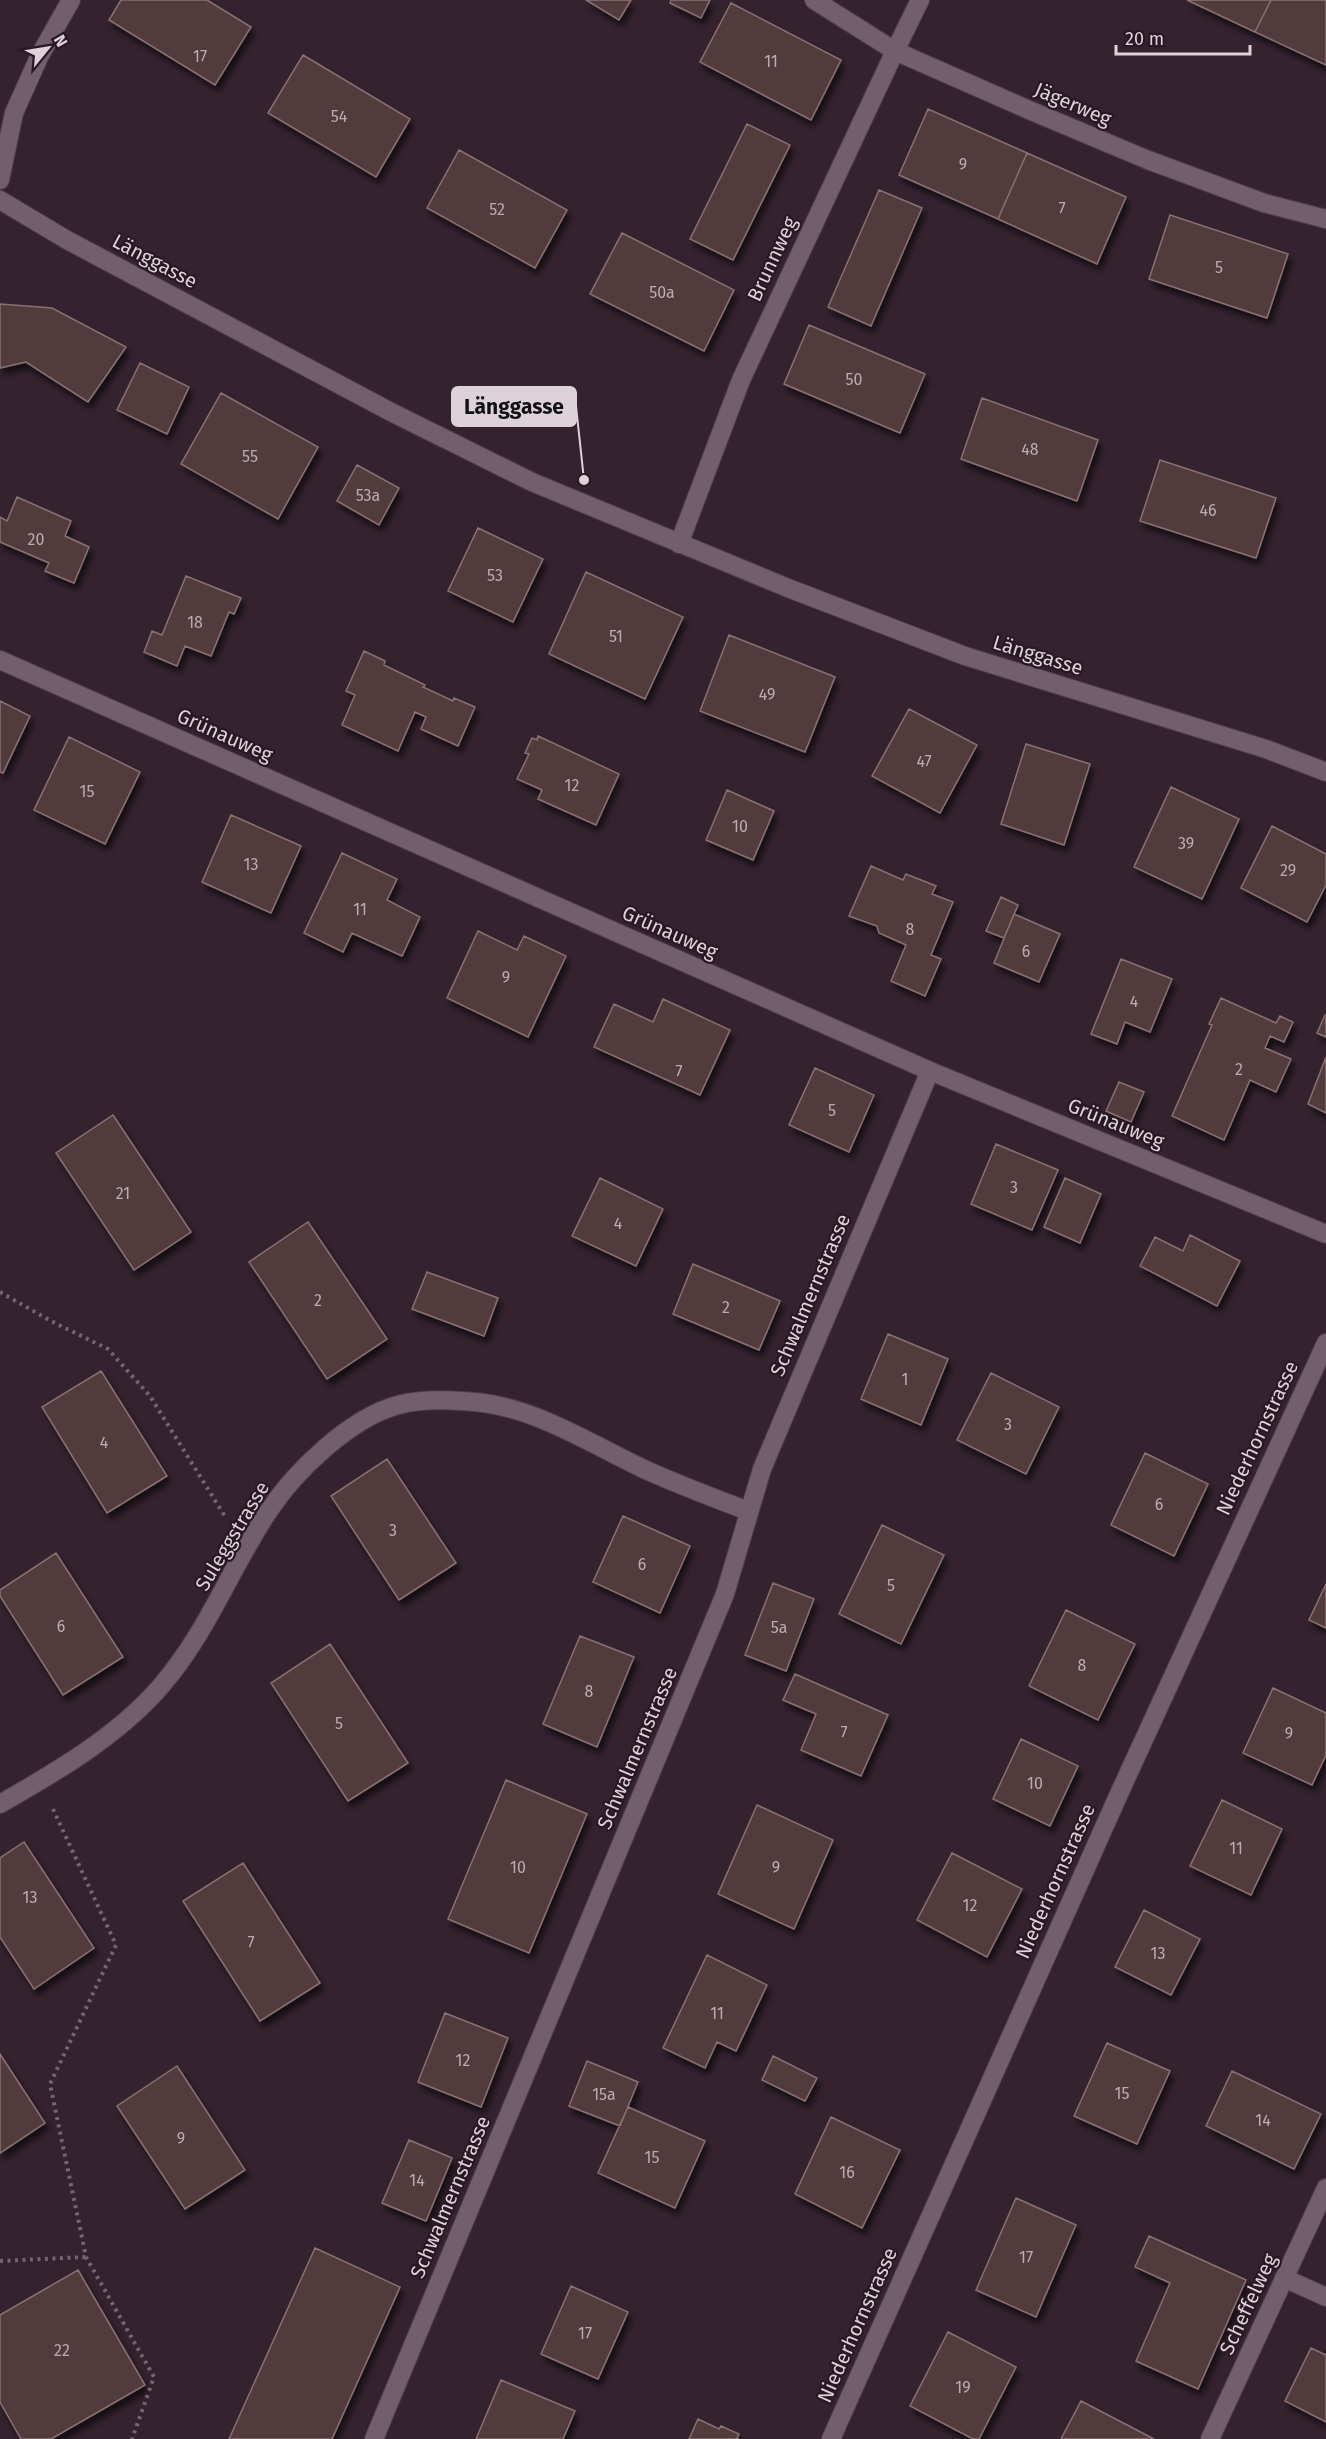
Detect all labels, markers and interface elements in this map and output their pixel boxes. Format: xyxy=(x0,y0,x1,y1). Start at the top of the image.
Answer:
north arrow xyxy=(18,18,78,78)
scale bar xyxy=(1116,18,1250,56)
text: 20 m xyxy=(1125,28,1164,50)
text: N xyxy=(50,31,71,50)
house number: 17 xyxy=(193,47,207,66)
house number: 11 xyxy=(764,52,778,71)
street label: Jägerweg xyxy=(1031,77,1116,131)
house number: 54 xyxy=(331,107,348,126)
house number: 9 xyxy=(959,155,967,174)
house number: 7 xyxy=(1058,199,1066,218)
house number: 52 xyxy=(489,200,505,219)
street label: Brunnweg xyxy=(742,212,802,305)
street label: Länggasse xyxy=(108,229,202,293)
house number: 5 xyxy=(1215,258,1223,277)
house number: 50a xyxy=(649,283,675,302)
house number: 50 xyxy=(846,370,863,389)
callout: Länggasse xyxy=(452,387,576,426)
text: Länggasse xyxy=(464,394,564,420)
house number: 48 xyxy=(1021,440,1039,459)
house number: 55 xyxy=(242,447,258,466)
house number: 53a xyxy=(356,486,380,505)
house number: 46 xyxy=(1199,501,1217,520)
house number: 20 xyxy=(28,530,44,549)
house number: 53 xyxy=(487,566,503,585)
house number: 18 xyxy=(187,613,203,632)
house number: 51 xyxy=(609,627,623,646)
street label: Länggasse xyxy=(990,630,1086,680)
house number: 49 xyxy=(759,685,775,704)
street label: Grünauweg xyxy=(174,703,277,767)
house number: 47 xyxy=(916,752,932,771)
house number: 12 xyxy=(565,776,579,795)
house number: 15 xyxy=(80,782,94,801)
house number: 10 xyxy=(732,817,748,836)
house number: 39 xyxy=(1178,834,1194,853)
house number: 13 xyxy=(244,855,258,874)
house number: 29 xyxy=(1280,861,1296,880)
house number: 11 xyxy=(353,900,367,919)
street label: Grünauweg xyxy=(619,900,722,964)
house number: 8 xyxy=(906,920,915,939)
house number: 6 xyxy=(1022,942,1030,961)
house number: 9 xyxy=(502,968,510,987)
house number: 4 xyxy=(1130,992,1139,1011)
house number: 2 xyxy=(1235,1060,1243,1079)
house number: 7 xyxy=(675,1062,683,1081)
street label: Grünauweg xyxy=(1064,1093,1168,1153)
house number: 5 xyxy=(828,1101,836,1120)
house number: 3 xyxy=(1010,1178,1018,1197)
house number: 21 xyxy=(116,1184,130,1203)
street label: Schwalmernstrasse xyxy=(765,1210,855,1380)
house number: 4 xyxy=(614,1214,623,1233)
house number: 2 xyxy=(314,1291,322,1310)
house number: 2 xyxy=(722,1298,730,1317)
street label: Niederhornstrasse xyxy=(1211,1357,1303,1519)
house number: 1 xyxy=(902,1370,908,1389)
house number: 3 xyxy=(1004,1415,1012,1434)
house number: 4 xyxy=(100,1433,109,1452)
street label: Suleggstrasse xyxy=(190,1477,274,1595)
house number: 6 xyxy=(1155,1495,1163,1514)
house number: 3 xyxy=(389,1521,397,1540)
house number: 6 xyxy=(638,1555,646,1574)
house number: 5 xyxy=(887,1576,895,1595)
house number: 6 xyxy=(57,1617,65,1636)
house number: 5a xyxy=(771,1618,787,1637)
house number: 8 xyxy=(1078,1656,1087,1675)
street label: Schwalmernstrasse xyxy=(592,1663,682,1833)
house number: 8 xyxy=(585,1682,594,1701)
house number: 5 xyxy=(335,1714,343,1733)
house number: 7 xyxy=(840,1723,848,1742)
house number: 9 xyxy=(1285,1724,1293,1743)
house number: 10 xyxy=(1027,1774,1043,1793)
street label: Niederhornstrasse xyxy=(1010,1800,1100,1962)
house number: 11 xyxy=(1229,1839,1243,1858)
house number: 10 xyxy=(510,1858,526,1877)
house number: 9 xyxy=(772,1858,780,1877)
house number: 13 xyxy=(23,1888,37,1907)
house number: 12 xyxy=(963,1896,977,1915)
house number: 7 xyxy=(247,1933,255,1952)
house number: 13 xyxy=(1151,1944,1165,1963)
house number: 11 xyxy=(710,2004,724,2023)
house number: 12 xyxy=(456,2051,470,2070)
house number: 15 xyxy=(1115,2084,1129,2103)
house number: 15a xyxy=(592,2085,616,2104)
house number: 14 xyxy=(1255,2111,1271,2130)
street label: Schwalmernstrasse xyxy=(405,2112,495,2282)
house number: 9 xyxy=(177,2129,185,2148)
house number: 15 xyxy=(645,2148,659,2167)
house number: 16 xyxy=(839,2163,855,2182)
house number: 14 xyxy=(409,2171,425,2190)
street label: Niederhornstrasse xyxy=(812,2244,902,2406)
house number: 17 xyxy=(1019,2248,1033,2267)
street label: Scheffelweg xyxy=(1214,2249,1282,2358)
house number: 17 xyxy=(578,2324,592,2343)
house number: 22 xyxy=(54,2341,70,2360)
house number: 19 xyxy=(955,2378,971,2397)

